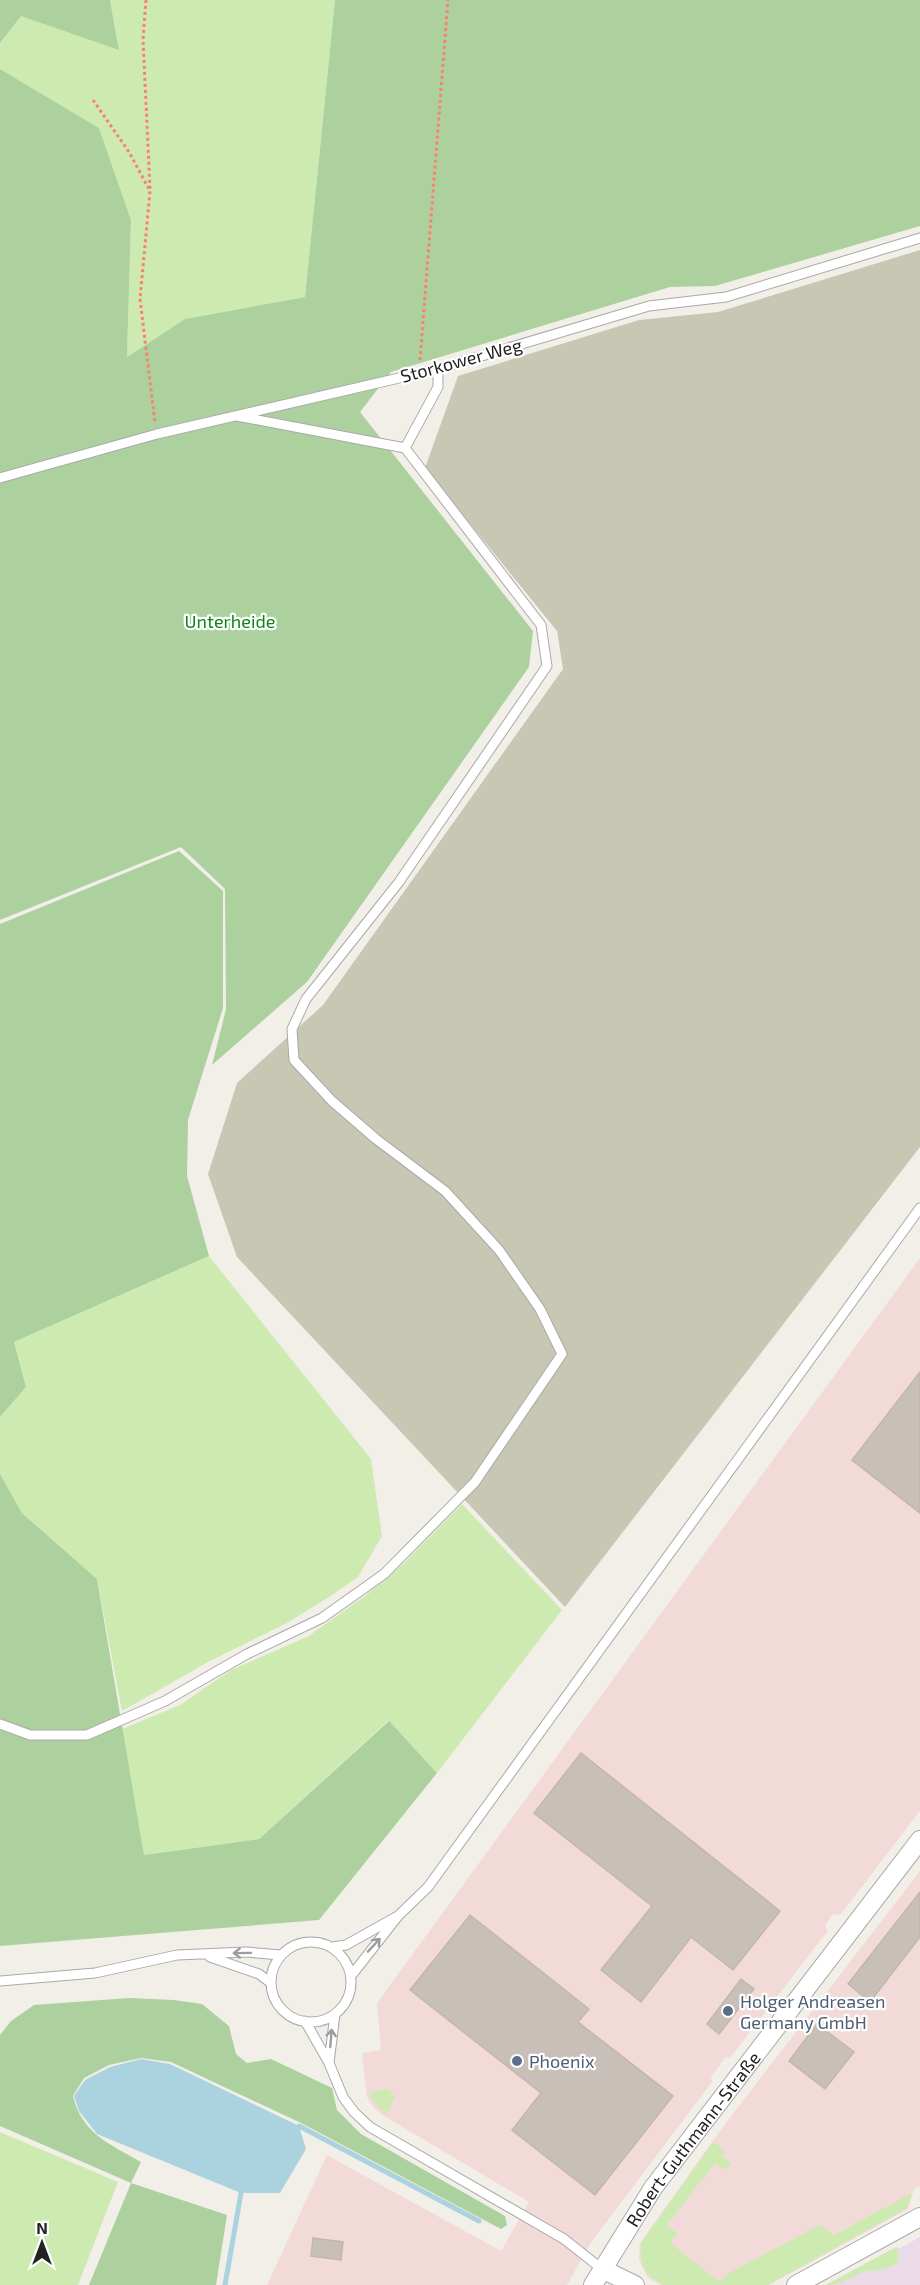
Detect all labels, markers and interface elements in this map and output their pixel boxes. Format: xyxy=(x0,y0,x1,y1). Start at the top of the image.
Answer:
street label: Storkower Weg xyxy=(398,333,524,387)
park label: Unterheide xyxy=(185,610,275,632)
one-way arrow xyxy=(367,1938,381,1953)
one-way arrow xyxy=(232,1947,252,1959)
place label: Holger Andreasen Germany GmbH xyxy=(740,1990,885,2033)
marker: Holger Andreasen Germany GmbH xyxy=(721,2004,735,2018)
one-way arrow xyxy=(326,2028,337,2048)
street label: Robert-Guthmann-Straße xyxy=(621,2047,765,2231)
place label: Phoenix xyxy=(529,2050,595,2072)
marker: Phoenix xyxy=(510,2054,524,2068)
north arrow xyxy=(12,2213,72,2273)
text: N xyxy=(36,2218,48,2237)

